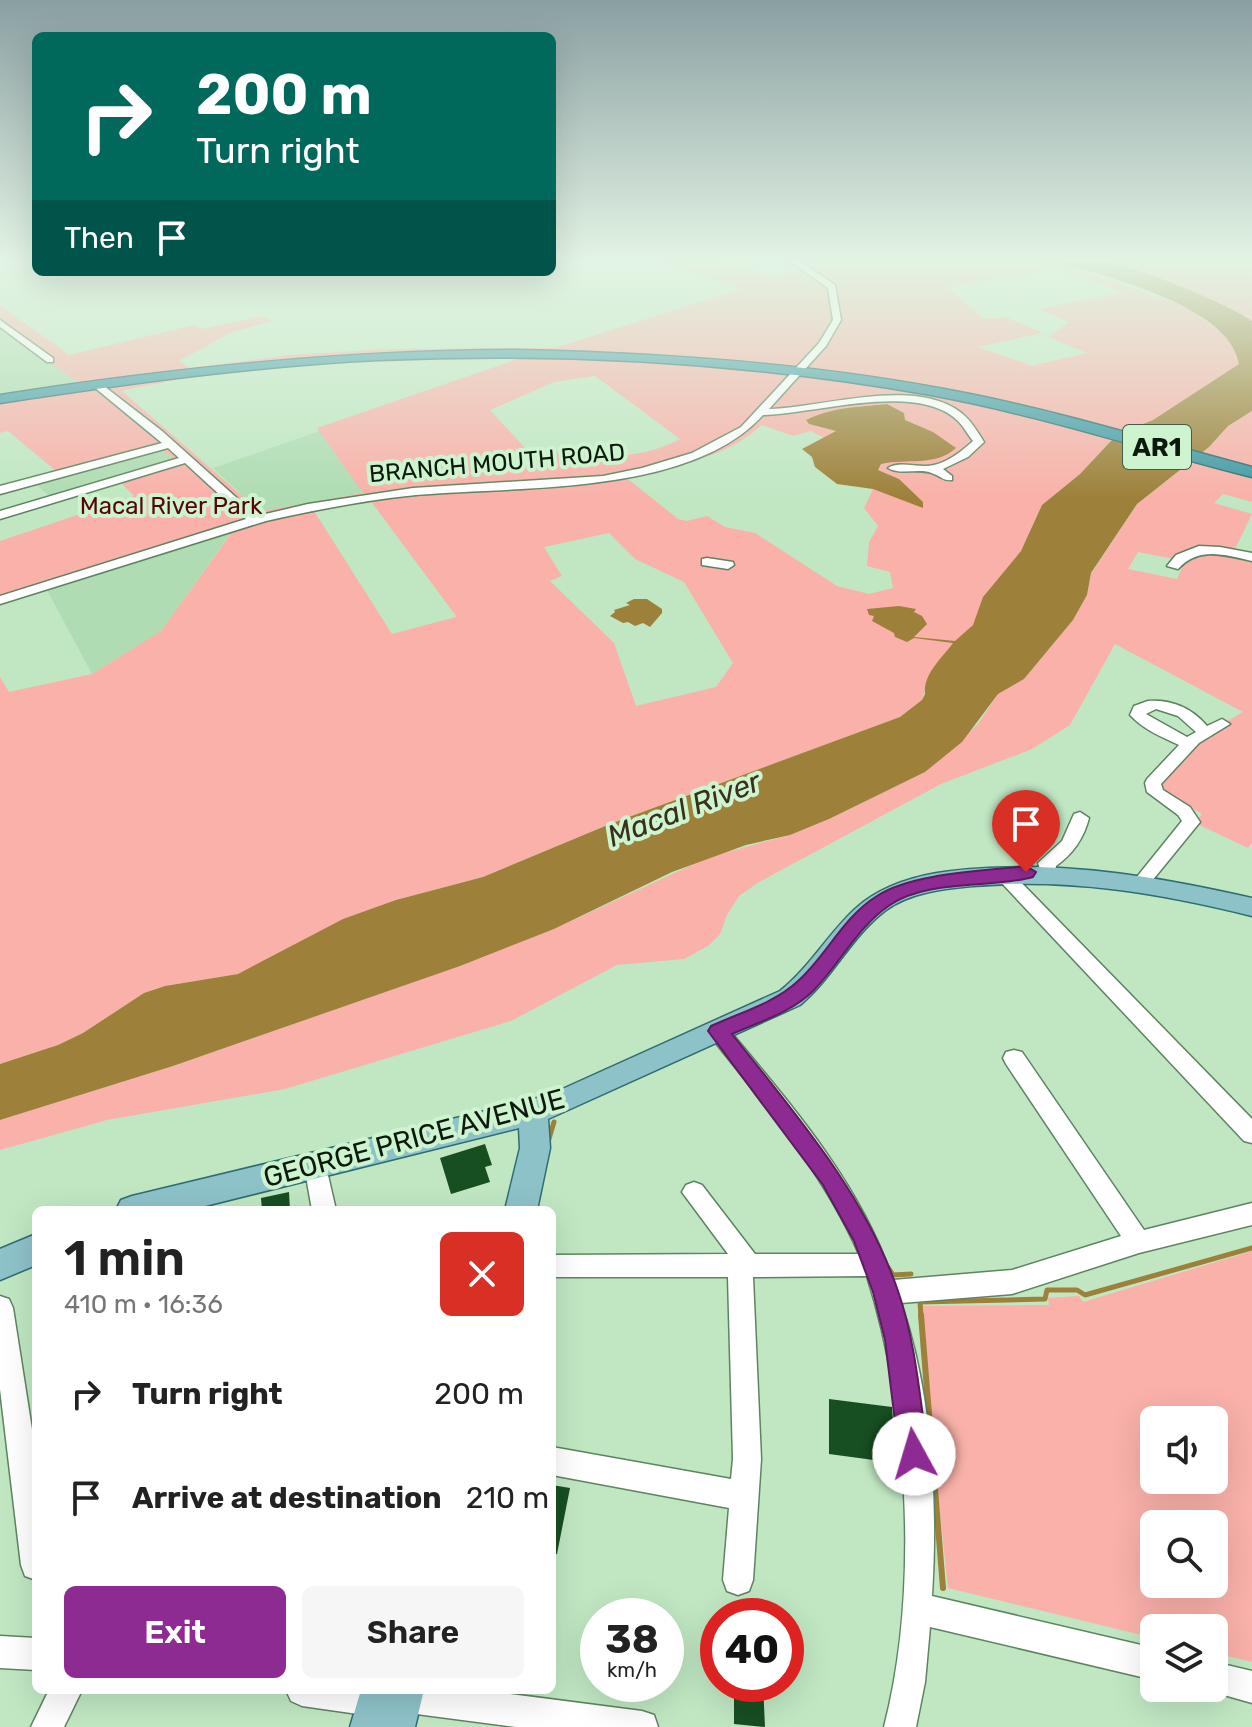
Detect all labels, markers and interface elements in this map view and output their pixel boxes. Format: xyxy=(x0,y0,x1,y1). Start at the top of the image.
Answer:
text: 200 m xyxy=(196,62,372,128)
icon: right xyxy=(64,64,168,168)
text: Turn right xyxy=(196,129,360,172)
icon: arrive xyxy=(150,216,194,260)
text: Then xyxy=(64,220,134,256)
road number: AR1 xyxy=(1123,425,1191,469)
street label: BRANCH MOUTH ROAD xyxy=(368,438,626,488)
park label: Macal River Park xyxy=(80,492,263,520)
water label: Macal River xyxy=(602,763,767,855)
pin xyxy=(992,790,1060,872)
icon: arrive xyxy=(1004,802,1048,846)
street label: GEORGE PRICE AVENUE xyxy=(260,1082,568,1194)
text: 1 min xyxy=(64,1230,185,1287)
button: close xyxy=(440,1232,524,1316)
text: 410 m · 16:36 xyxy=(64,1289,223,1320)
icon: right xyxy=(64,1372,108,1416)
text: Turn right xyxy=(132,1376,283,1412)
text: 200 m xyxy=(434,1376,524,1412)
map controls xyxy=(1140,1406,1228,1702)
button: sound xyxy=(1140,1406,1228,1494)
position arrow xyxy=(872,1412,956,1496)
icon: arrive xyxy=(64,1476,108,1520)
text: Arrive at destination xyxy=(132,1480,442,1516)
text: 210 m xyxy=(466,1480,549,1516)
button: search xyxy=(1140,1510,1228,1598)
button: Exit xyxy=(64,1586,286,1678)
button: Share xyxy=(302,1586,524,1678)
speed limit sign: 40 xyxy=(700,1598,804,1702)
button: layers xyxy=(1140,1614,1228,1702)
text: 38 xyxy=(605,1616,659,1663)
text: km/h xyxy=(607,1658,657,1682)

